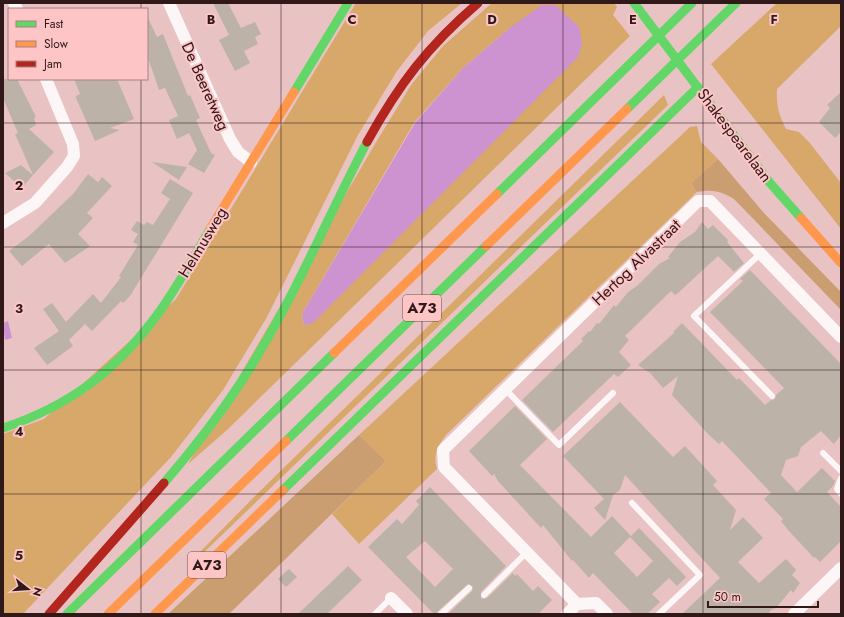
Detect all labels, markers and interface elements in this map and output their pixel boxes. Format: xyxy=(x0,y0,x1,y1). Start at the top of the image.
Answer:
legend xyxy=(8,8,148,80)
text: B xyxy=(207,10,216,29)
text: C xyxy=(347,10,357,29)
text: D xyxy=(487,10,497,29)
text: E xyxy=(629,10,637,29)
text: F xyxy=(770,10,778,29)
text: Fast xyxy=(44,15,63,33)
text: Slow xyxy=(44,35,69,53)
street label: De Beeretweg xyxy=(176,38,235,134)
text: Jam xyxy=(42,55,62,73)
street label: Shakespearelaan xyxy=(692,84,778,187)
text: 2 xyxy=(15,176,23,195)
street label: Helmusweg xyxy=(172,203,233,282)
street label: Hertog Alvastraat xyxy=(587,214,686,311)
road number: A73 xyxy=(403,295,441,321)
text: 3 xyxy=(15,299,23,318)
text: 4 xyxy=(14,422,24,441)
text: 5 xyxy=(15,546,23,565)
road number: A73 xyxy=(188,552,226,578)
north arrow xyxy=(8,569,48,609)
scale bar xyxy=(708,583,818,609)
text: N xyxy=(29,585,46,598)
text: 50 m xyxy=(714,588,741,606)

